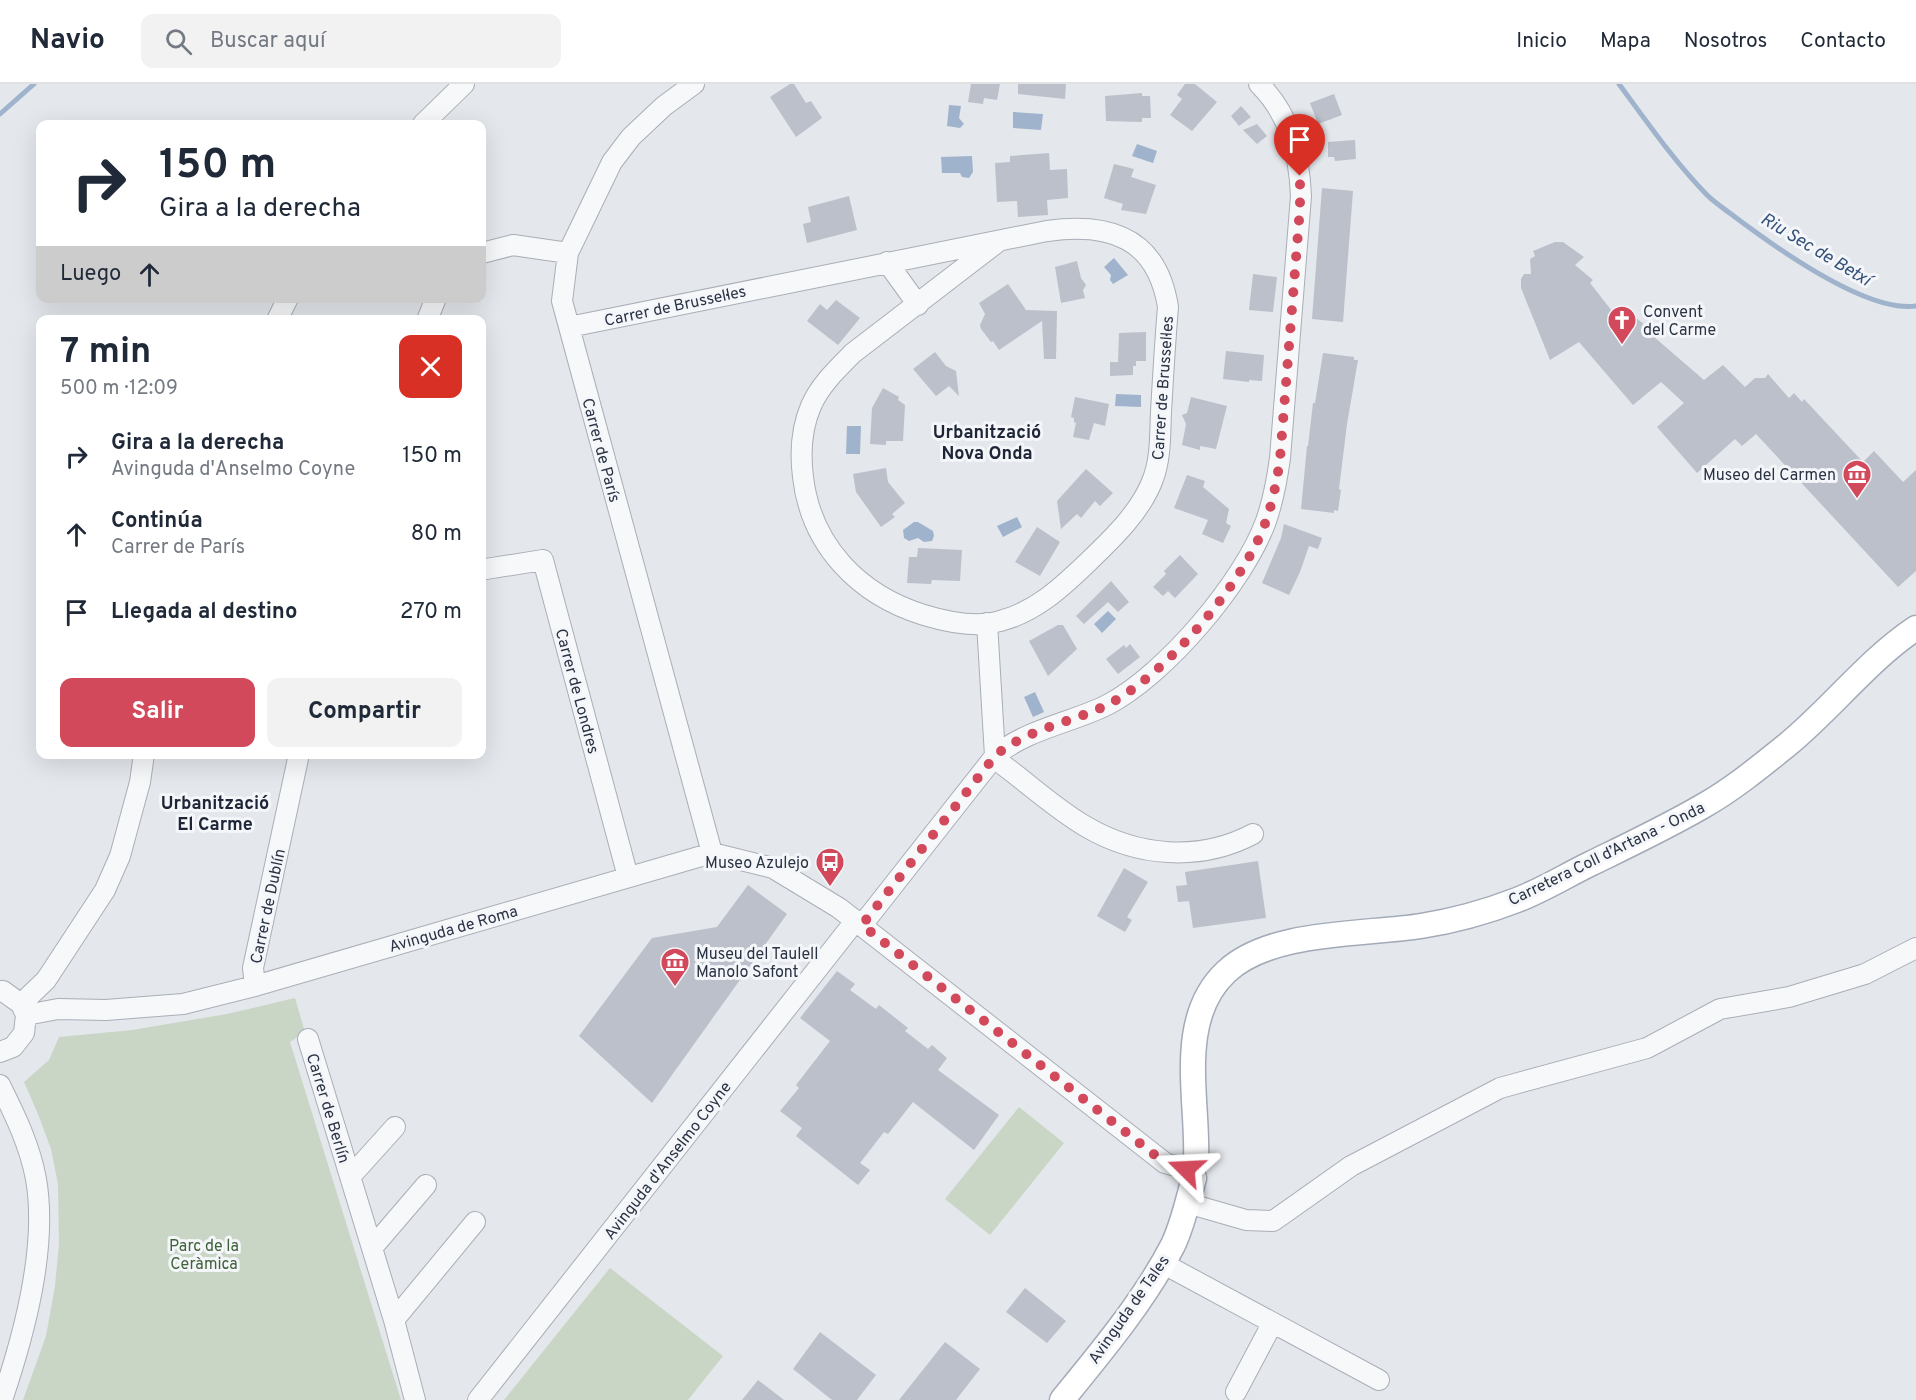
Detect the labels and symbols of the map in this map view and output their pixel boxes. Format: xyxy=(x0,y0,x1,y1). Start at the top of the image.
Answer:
pin xyxy=(1274,114,1325,176)
water label: Riu Sec de Betxí xyxy=(1756,208,1878,295)
street label: Carrer de Brussel·les xyxy=(603,282,748,332)
place label: Convent del Carme xyxy=(1643,303,1716,341)
church icon: Convent del Carme xyxy=(1606,304,1638,346)
street label: Carrer de Brussel·les xyxy=(1149,315,1179,461)
street label: Carrer de París xyxy=(577,396,624,505)
district label: Urbanització Nova Onda xyxy=(933,422,1041,466)
museum icon: Museo del Carmen xyxy=(1841,458,1873,500)
place label: Museo del Carmen xyxy=(1703,466,1836,486)
street label: Carrer de Londres xyxy=(550,627,602,756)
district label: Urbanització El Carme xyxy=(161,793,269,837)
street label: Carretera Coll d’Artana - Onda xyxy=(1505,798,1708,911)
bus stop icon: Museo Azulejo xyxy=(814,846,846,888)
street label: Carrer de Dublín xyxy=(247,847,291,966)
place label: Museo Azulejo xyxy=(705,854,809,874)
street label: Avinguda de Roma xyxy=(387,902,520,958)
place label: Museu del Taulell Manolo Safont xyxy=(696,945,818,983)
museum icon: Museu del Taulell Manolo Safont xyxy=(659,946,691,988)
street label: Carrer de Berlín xyxy=(301,1051,353,1166)
street label: Avinguda d'Anselmo Coyne xyxy=(601,1078,737,1244)
position arrow xyxy=(1154,1137,1218,1201)
park label: Parc de la Ceràmica xyxy=(169,1237,239,1275)
street label: Avinguda de Tales xyxy=(1085,1252,1175,1368)

